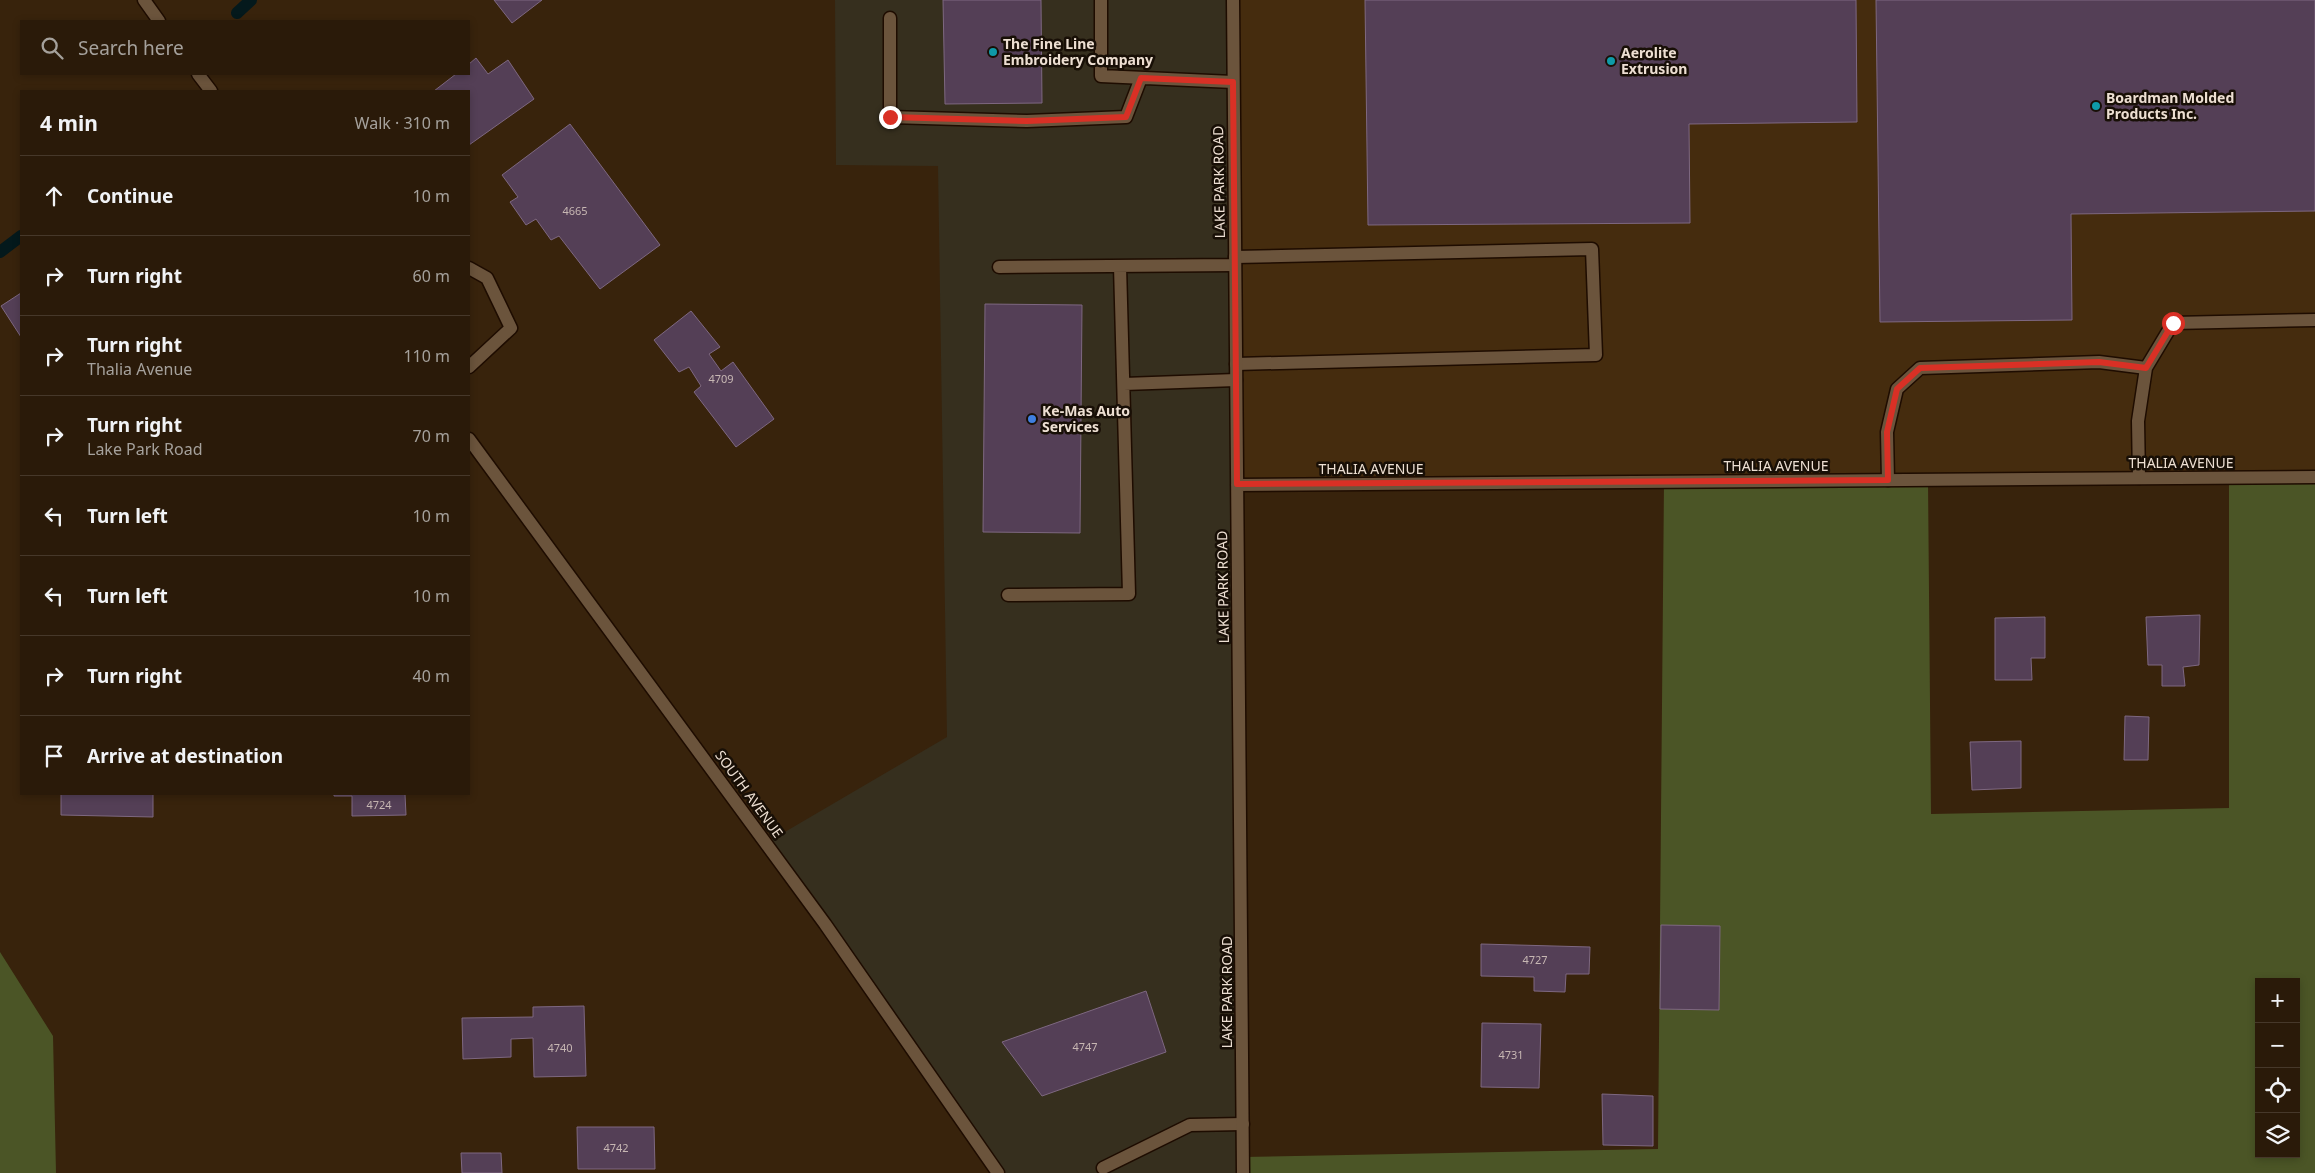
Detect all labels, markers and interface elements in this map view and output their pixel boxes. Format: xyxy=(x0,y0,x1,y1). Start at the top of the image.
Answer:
search box xyxy=(20,20,470,75)
icon: search xyxy=(38,34,66,62)
place label: The Fine Line Embroidery Company xyxy=(1003,34,1153,69)
text: Search here xyxy=(78,35,184,61)
place label: Aerolite Extrusion xyxy=(1621,43,1687,78)
marker: The Fine Line Embroidery Company xyxy=(987,46,999,58)
marker: Aerolite Extrusion xyxy=(1605,55,1617,67)
place label: Boardman Molded Products Inc. xyxy=(2106,88,2234,123)
marker: Boardman Molded Products Inc. xyxy=(2090,100,2102,112)
route end xyxy=(879,106,902,129)
text: 4 min xyxy=(40,109,98,137)
text: Walk · 310 m xyxy=(355,112,450,134)
street label: LAKE PARK ROAD xyxy=(1208,126,1229,238)
icon: ahead xyxy=(40,182,68,210)
text: Continue xyxy=(87,183,173,209)
text: 10 m xyxy=(413,185,450,207)
house number: 4665 xyxy=(562,203,588,218)
icon: right xyxy=(40,262,68,290)
text: Turn right xyxy=(87,263,182,289)
text: 60 m xyxy=(413,265,450,287)
route start xyxy=(2162,312,2185,335)
text: Turn right xyxy=(87,332,182,358)
icon: right xyxy=(40,342,68,370)
text: 110 m xyxy=(403,345,450,367)
text: Thalia Avenue xyxy=(87,358,192,380)
house number: 4709 xyxy=(708,371,734,386)
place label: Ke-Mas Auto Services xyxy=(1042,401,1130,436)
text: Turn right xyxy=(87,412,182,438)
marker: Ke-Mas Auto Services xyxy=(1026,413,1038,425)
icon: right xyxy=(40,422,68,450)
text: 70 m xyxy=(413,425,450,447)
text: Lake Park Road xyxy=(87,438,203,460)
street label: THALIA AVENUE xyxy=(2129,453,2234,472)
street label: THALIA AVENUE xyxy=(1724,456,1829,475)
street label: THALIA AVENUE xyxy=(1319,459,1424,478)
icon: left xyxy=(40,502,68,530)
text: Turn left xyxy=(87,503,168,529)
text: 10 m xyxy=(413,505,450,527)
street label: LAKE PARK ROAD xyxy=(1212,531,1233,643)
icon: left xyxy=(40,582,68,610)
text: Turn left xyxy=(87,583,168,609)
text: 10 m xyxy=(413,585,450,607)
icon: right xyxy=(40,662,68,690)
text: Turn right xyxy=(87,663,182,689)
text: 40 m xyxy=(413,665,450,687)
icon: arrive xyxy=(40,742,68,770)
text: Arrive at destination xyxy=(87,743,283,769)
street label: SOUTH AVENUE xyxy=(711,746,788,841)
house number: 4724 xyxy=(366,797,392,812)
street label: LAKE PARK ROAD xyxy=(1217,936,1236,1048)
house number: 4727 xyxy=(1522,952,1548,967)
map controls xyxy=(2255,978,2300,1158)
button: + xyxy=(2255,978,2300,1023)
button: − xyxy=(2255,1023,2300,1068)
house number: 4747 xyxy=(1072,1039,1098,1054)
house number: 4740 xyxy=(547,1040,573,1055)
house number: 4731 xyxy=(1498,1047,1524,1062)
button: locate xyxy=(2255,1068,2300,1113)
button: layers xyxy=(2255,1113,2300,1158)
house number: 4742 xyxy=(603,1140,629,1155)

